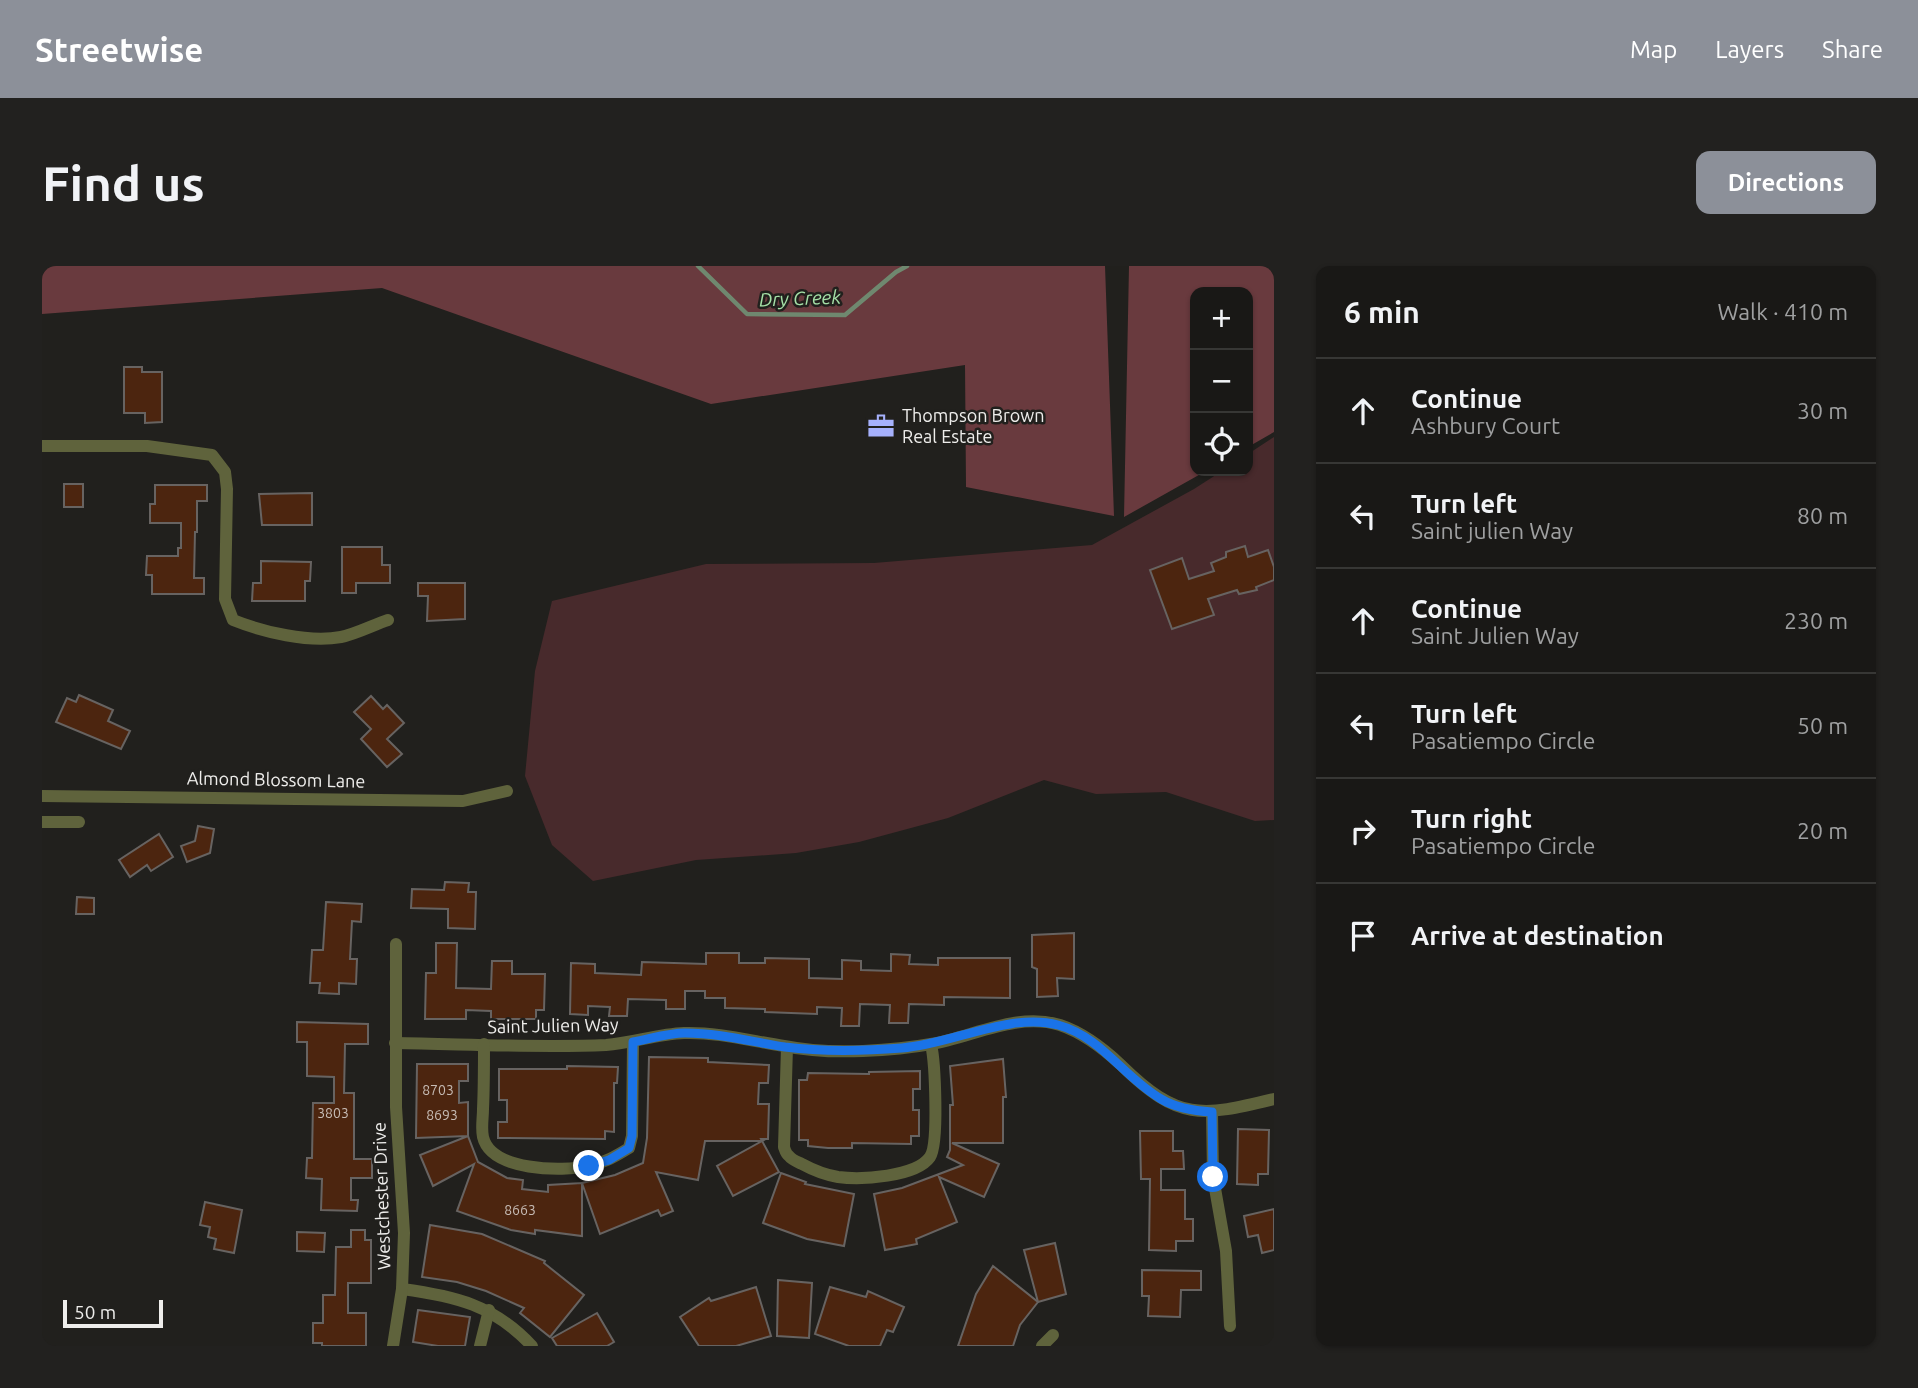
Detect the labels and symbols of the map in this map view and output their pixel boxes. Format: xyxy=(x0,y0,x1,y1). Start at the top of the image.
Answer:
water label: Dry Creek xyxy=(759,286,842,310)
place label: Thompson Brown Real Estate xyxy=(902,405,1045,446)
office icon: Thompson Brown Real Estate xyxy=(866,411,896,441)
street label: Almond Blossom Lane xyxy=(187,767,365,791)
street label: Saint Julien Way xyxy=(487,1014,619,1036)
house number: 8703 xyxy=(422,1082,454,1098)
house number: 3803 xyxy=(317,1105,349,1121)
house number: 8693 xyxy=(426,1107,458,1123)
street label: Westchester Drive xyxy=(368,1122,394,1270)
route end xyxy=(573,1150,604,1181)
route start xyxy=(1197,1161,1228,1192)
house number: 8663 xyxy=(504,1202,536,1218)
scale bar xyxy=(63,1297,163,1329)

